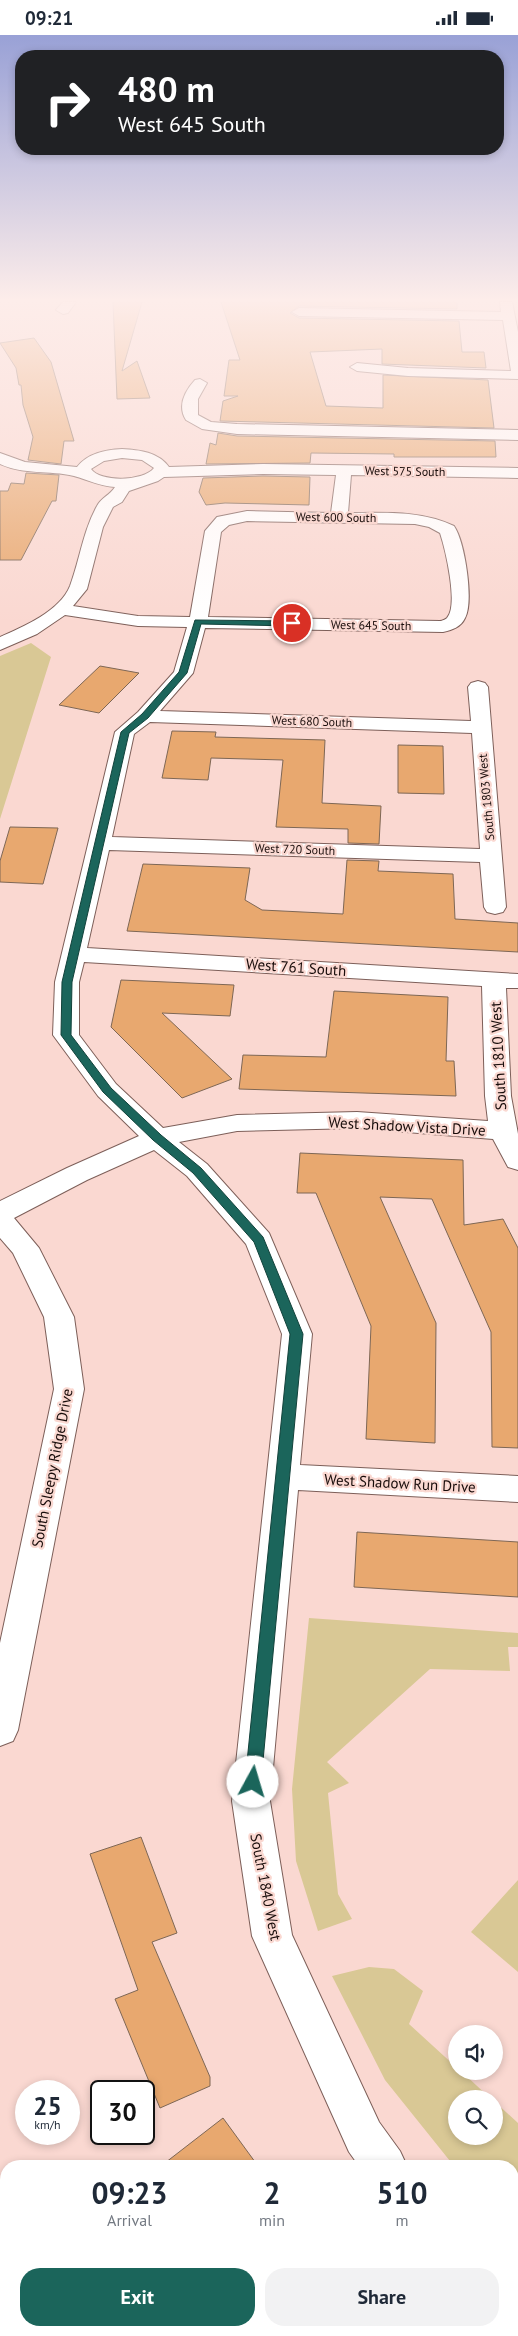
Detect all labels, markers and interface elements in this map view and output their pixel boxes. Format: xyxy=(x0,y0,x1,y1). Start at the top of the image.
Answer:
text: 09:21 xyxy=(25,6,73,30)
text: 480 m xyxy=(118,66,215,112)
icon: right xyxy=(35,70,100,135)
text: West 645 South xyxy=(118,110,266,138)
street label: West 575 South xyxy=(365,463,445,479)
street label: West 600 South xyxy=(296,509,376,525)
pin xyxy=(271,602,313,644)
icon: arrive xyxy=(278,609,306,637)
street label: West 645 South xyxy=(331,617,411,633)
street label: West 680 South xyxy=(271,712,353,730)
street label: South 1803 West xyxy=(475,753,497,841)
street label: West 720 South xyxy=(254,840,336,858)
street label: West 761 South xyxy=(245,954,347,980)
street label: South 1810 West xyxy=(486,1001,510,1111)
street label: West Shadow Vista Drive xyxy=(328,1112,486,1140)
street label: South Sleepy Ridge Drive xyxy=(27,1387,77,1549)
street label: West Shadow Run Drive xyxy=(324,1470,476,1496)
position arrow xyxy=(226,1755,278,1807)
street label: South 1840 West xyxy=(246,1832,286,1942)
map controls xyxy=(448,2025,503,2145)
button: sound xyxy=(448,2025,503,2080)
speed limit sign: 30 xyxy=(90,2080,155,2145)
text: 25 xyxy=(33,2090,62,2122)
button: search xyxy=(448,2090,503,2145)
text: km/h xyxy=(34,2117,61,2132)
text: 09:23 xyxy=(91,2173,168,2212)
text: 2 xyxy=(264,2173,281,2212)
text: 510 xyxy=(376,2173,428,2212)
text: Arrival xyxy=(107,2210,152,2230)
text: min xyxy=(259,2210,285,2230)
text: m xyxy=(396,2210,409,2230)
button: Exit xyxy=(20,2268,255,2326)
button: Share xyxy=(265,2268,499,2326)

